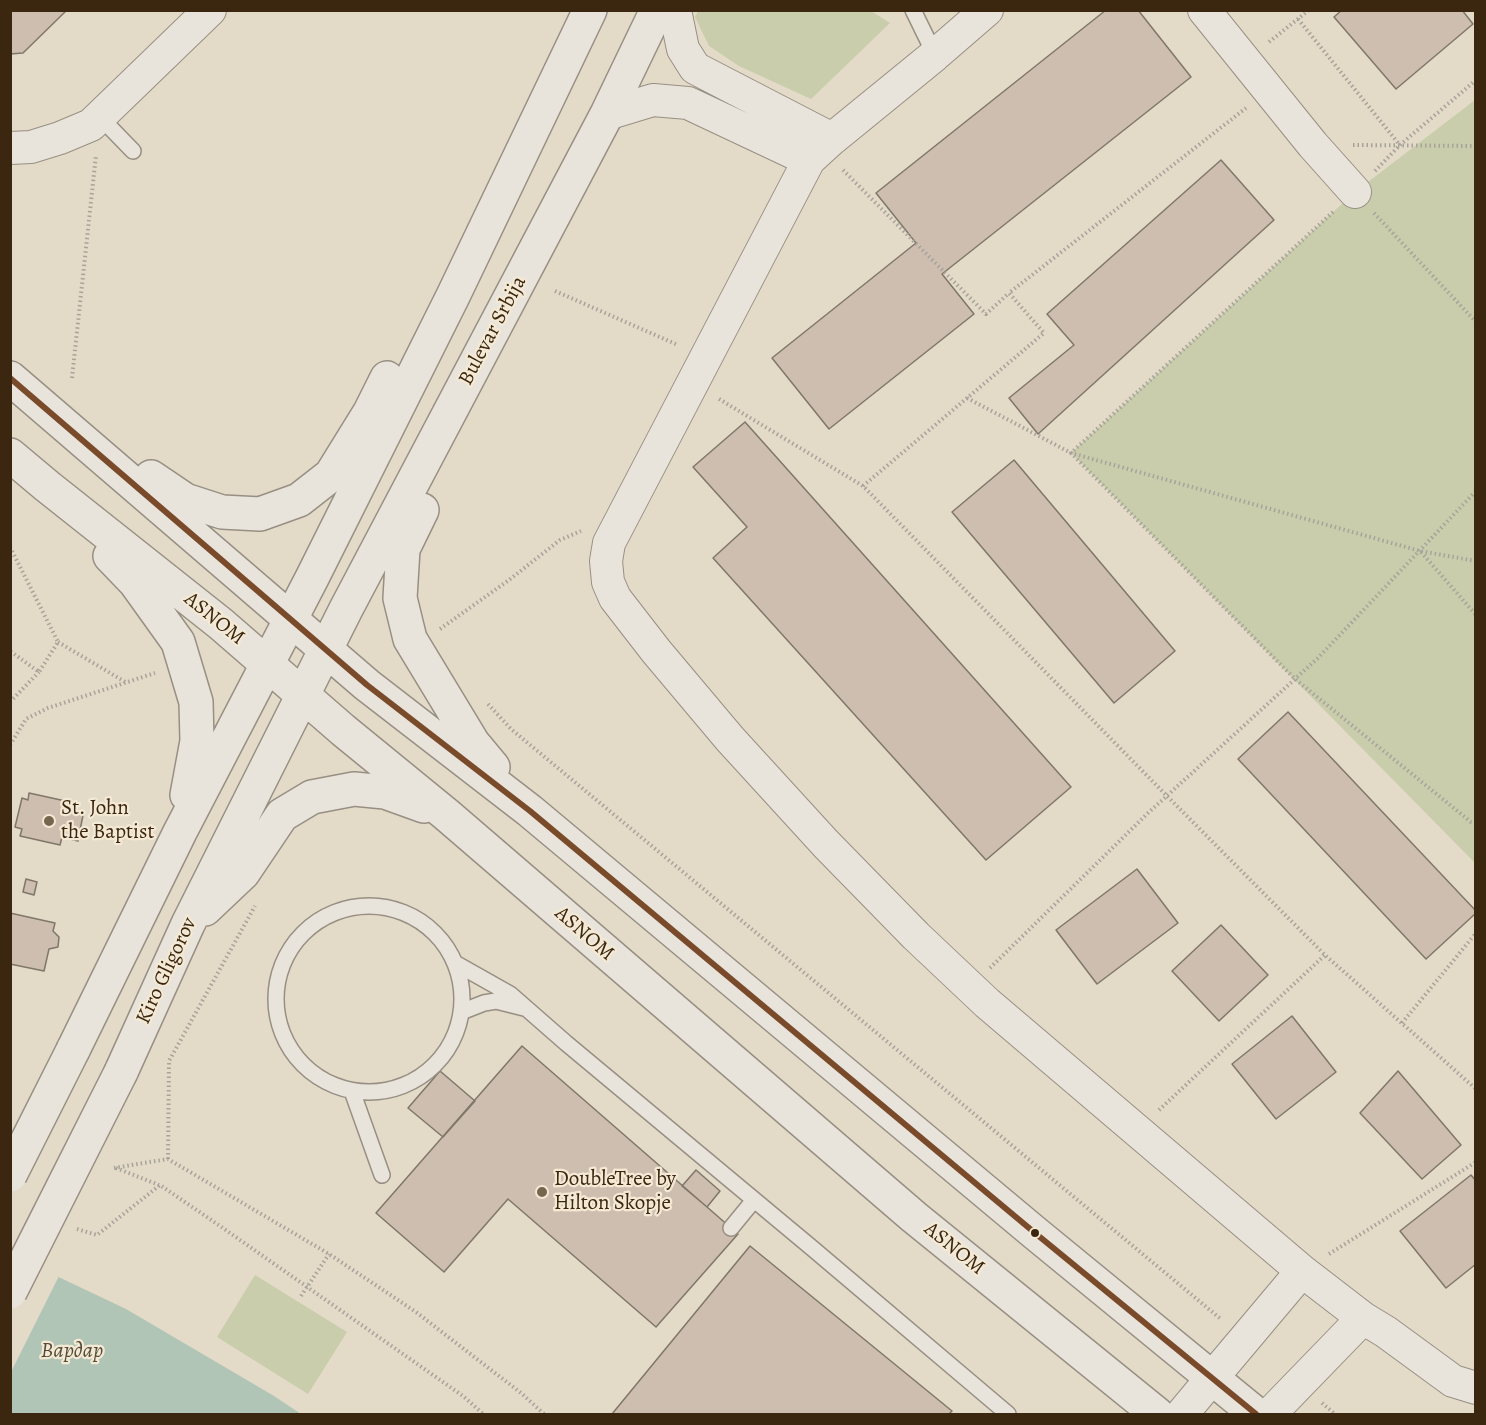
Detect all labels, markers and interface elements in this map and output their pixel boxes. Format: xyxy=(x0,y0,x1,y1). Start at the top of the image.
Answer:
street label: Bulevar Srbija xyxy=(454,272,532,390)
street label: ASNOM xyxy=(179,587,249,651)
place label: St. John the Baptist xyxy=(61,796,154,846)
marker: St. John the Baptist xyxy=(42,814,56,828)
street label: ASNOM xyxy=(549,901,619,967)
street label: Kiro Gligorov xyxy=(131,914,203,1028)
place label: DoubleTree by Hilton Skopje xyxy=(554,1167,676,1217)
marker: DoubleTree by Hilton Skopje xyxy=(535,1185,549,1199)
street label: ASNOM xyxy=(919,1217,989,1281)
unlabelled marker xyxy=(1029,1227,1041,1239)
water label: Вардар xyxy=(41,1339,103,1365)

